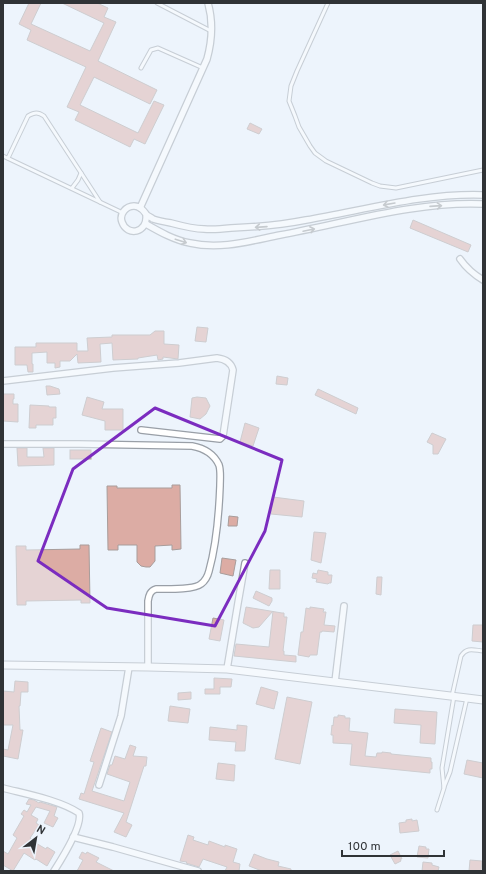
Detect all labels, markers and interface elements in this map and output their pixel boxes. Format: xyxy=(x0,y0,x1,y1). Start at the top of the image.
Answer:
one-way arrow xyxy=(383,200,396,208)
one-way arrow xyxy=(429,202,442,209)
one-way arrow xyxy=(255,223,268,230)
one-way arrow xyxy=(302,225,315,233)
one-way arrow xyxy=(174,237,186,245)
north arrow xyxy=(16,818,56,858)
text: N xyxy=(34,822,48,838)
scale bar xyxy=(342,832,444,858)
text: 100 m xyxy=(348,839,381,855)

